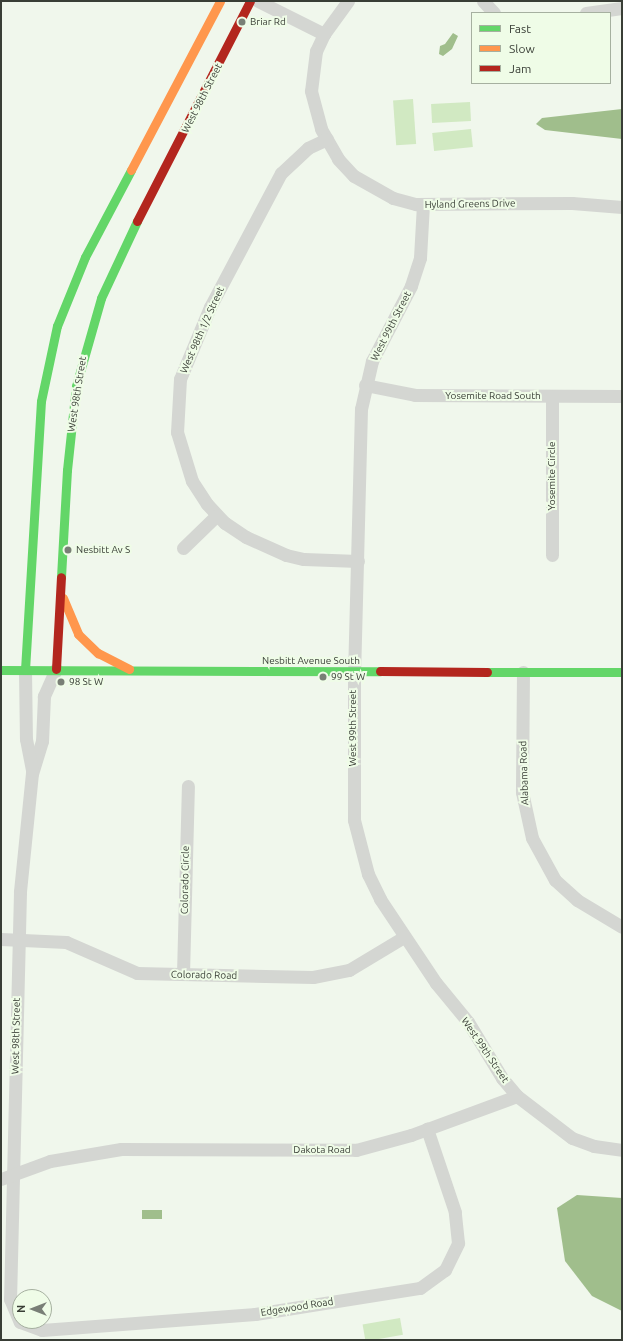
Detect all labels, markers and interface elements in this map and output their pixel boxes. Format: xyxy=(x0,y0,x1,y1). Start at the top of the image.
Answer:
legend xyxy=(471,12,611,84)
place label: Briar Rd xyxy=(250,16,286,28)
marker: Briar Rd xyxy=(237,17,247,27)
text: Fast xyxy=(509,22,531,35)
text: Slow xyxy=(509,42,535,55)
street label: West 98th Street xyxy=(179,61,225,135)
text: Jam xyxy=(509,62,531,75)
street label: Hyland Greens Drive xyxy=(424,197,516,211)
street label: West 98th 1/2 Street xyxy=(177,285,227,375)
street label: West 99th Street xyxy=(368,289,414,363)
street label: West 98th Street xyxy=(65,355,89,433)
street label: Yosemite Road South xyxy=(445,390,541,402)
street label: Yosemite Circle xyxy=(546,442,558,510)
place label: Nesbitt Av S xyxy=(76,544,130,556)
marker: Nesbitt Av S xyxy=(63,545,73,555)
street label: Nesbitt Avenue South xyxy=(262,655,360,667)
place label: 99 St W xyxy=(331,671,365,683)
marker: 99 St W xyxy=(318,672,328,682)
place label: 98 St W xyxy=(69,676,103,688)
marker: 98 St W xyxy=(56,677,66,687)
street label: West 99th Street xyxy=(347,690,359,766)
street label: Alabama Road xyxy=(517,741,531,805)
street label: Colorado Circle xyxy=(178,846,192,914)
street label: Colorado Road xyxy=(171,968,237,982)
street label: West 98th Street xyxy=(9,998,23,1074)
street label: West 99th Street xyxy=(459,1015,511,1085)
street label: Dakota Road xyxy=(293,1144,351,1156)
north arrow xyxy=(12,1289,52,1329)
street label: Edgewood Road xyxy=(260,1295,334,1319)
text: N xyxy=(15,1305,27,1313)

